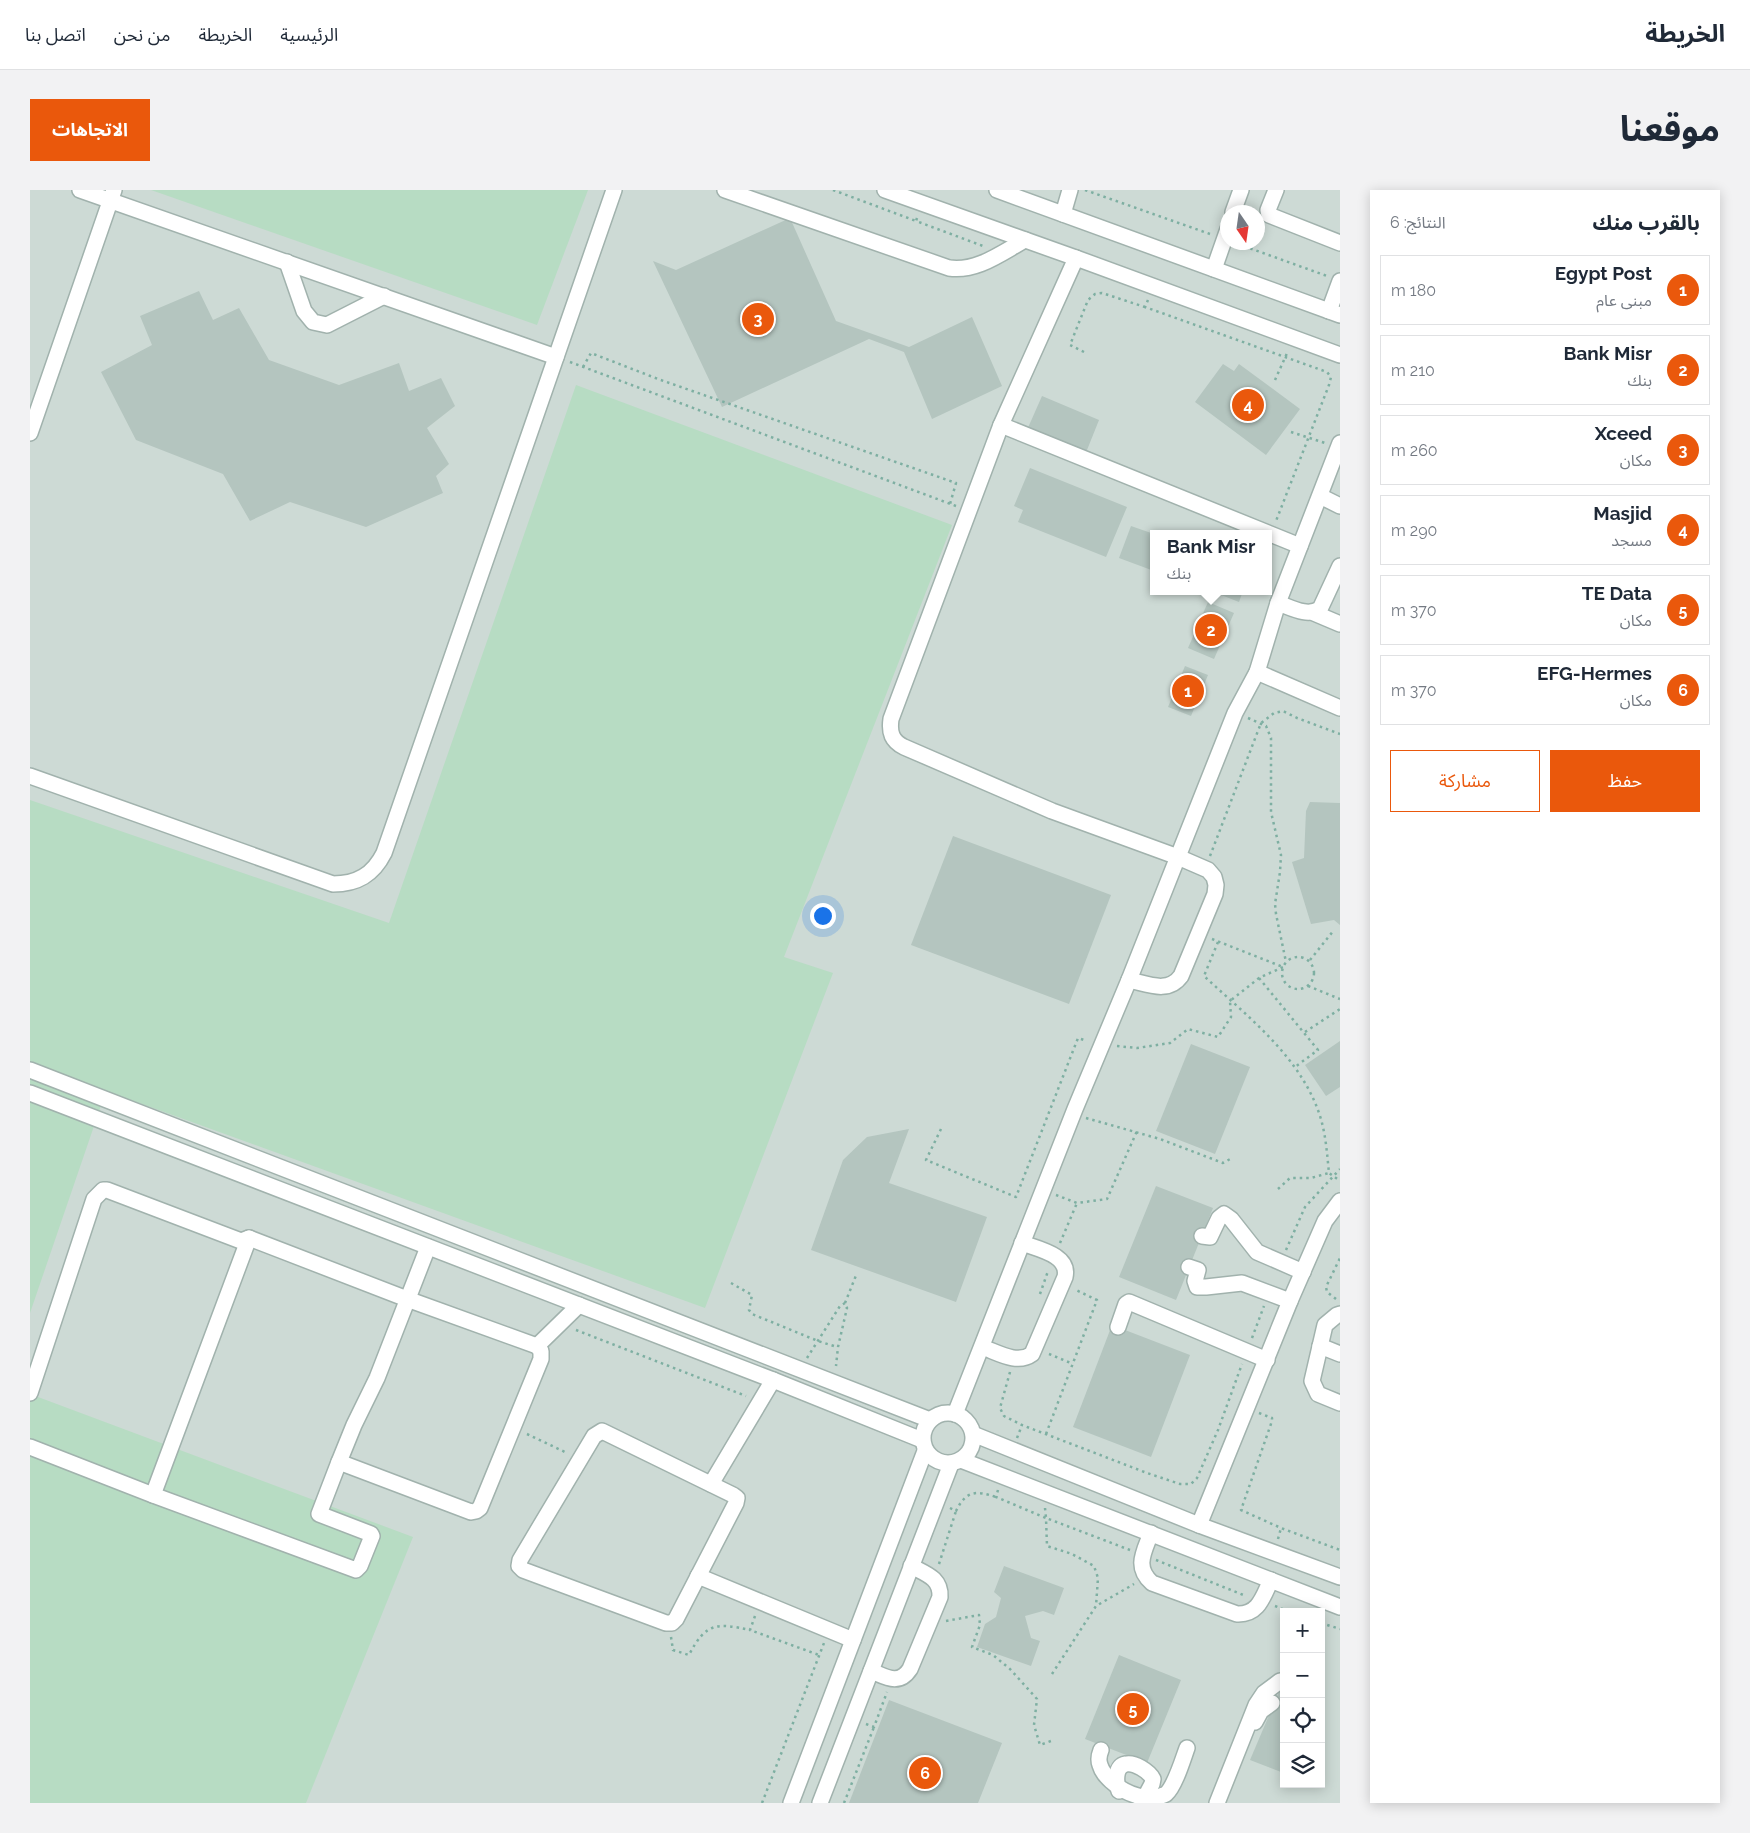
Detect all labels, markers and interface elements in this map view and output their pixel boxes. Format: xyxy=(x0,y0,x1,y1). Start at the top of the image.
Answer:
text: الخريطة xyxy=(1645,19,1725,48)
text: اتصل بنا xyxy=(25,24,86,45)
text: من نحن xyxy=(114,24,170,45)
text: الخريطة xyxy=(198,24,252,45)
text: الرئيسية xyxy=(280,24,338,45)
button: الاتجاهات xyxy=(30,99,150,161)
text: موقعنا xyxy=(1620,108,1720,149)
north arrow xyxy=(1220,205,1265,250)
text: بالقرب منك xyxy=(1593,210,1700,235)
text: النتائج: 6 xyxy=(1390,213,1446,232)
text: Egypt Post xyxy=(1555,262,1652,284)
text: 180 m xyxy=(1391,281,1436,300)
text: 1 xyxy=(1679,281,1687,300)
text: مبنى عام xyxy=(1596,291,1652,310)
pin: 3 xyxy=(742,300,774,338)
text: Bank Misr xyxy=(1564,342,1652,364)
text: 210 m xyxy=(1391,361,1435,380)
text: 2 xyxy=(1678,361,1688,380)
text: بنك xyxy=(1627,371,1652,390)
pin: 4 xyxy=(1232,386,1264,424)
text: Xceed xyxy=(1595,422,1652,444)
text: 260 m xyxy=(1391,441,1438,460)
text: 3 xyxy=(1679,441,1687,460)
text: مكان xyxy=(1620,451,1652,470)
text: Masjid xyxy=(1593,502,1652,524)
text: 290 m xyxy=(1391,521,1437,540)
text: 4 xyxy=(1678,521,1688,540)
popup xyxy=(1150,530,1272,595)
text: مسجد xyxy=(1611,531,1652,550)
text: Bank Misr xyxy=(1167,535,1255,557)
text: بنك xyxy=(1167,564,1191,583)
text: TE Data xyxy=(1582,582,1652,604)
text: 370 m xyxy=(1391,601,1437,620)
text: 5 xyxy=(1679,601,1687,620)
pin: 2 xyxy=(1195,611,1227,649)
text: مكان xyxy=(1620,611,1652,630)
text: EFG-Hermes xyxy=(1537,662,1652,684)
pin: 1 xyxy=(1172,672,1204,710)
text: 370 m xyxy=(1391,681,1437,700)
text: 6 xyxy=(1678,681,1688,700)
text: مكان xyxy=(1620,691,1652,710)
button: مشاركة xyxy=(1390,750,1540,812)
button: حفظ xyxy=(1550,750,1700,812)
your location xyxy=(810,903,836,929)
map controls xyxy=(1280,1608,1325,1788)
button: + xyxy=(1280,1608,1325,1653)
button: − xyxy=(1280,1653,1325,1698)
pin: 5 xyxy=(1117,1690,1149,1728)
button: locate xyxy=(1280,1698,1325,1743)
button: layers xyxy=(1280,1743,1325,1788)
pin: 6 xyxy=(909,1754,941,1792)

